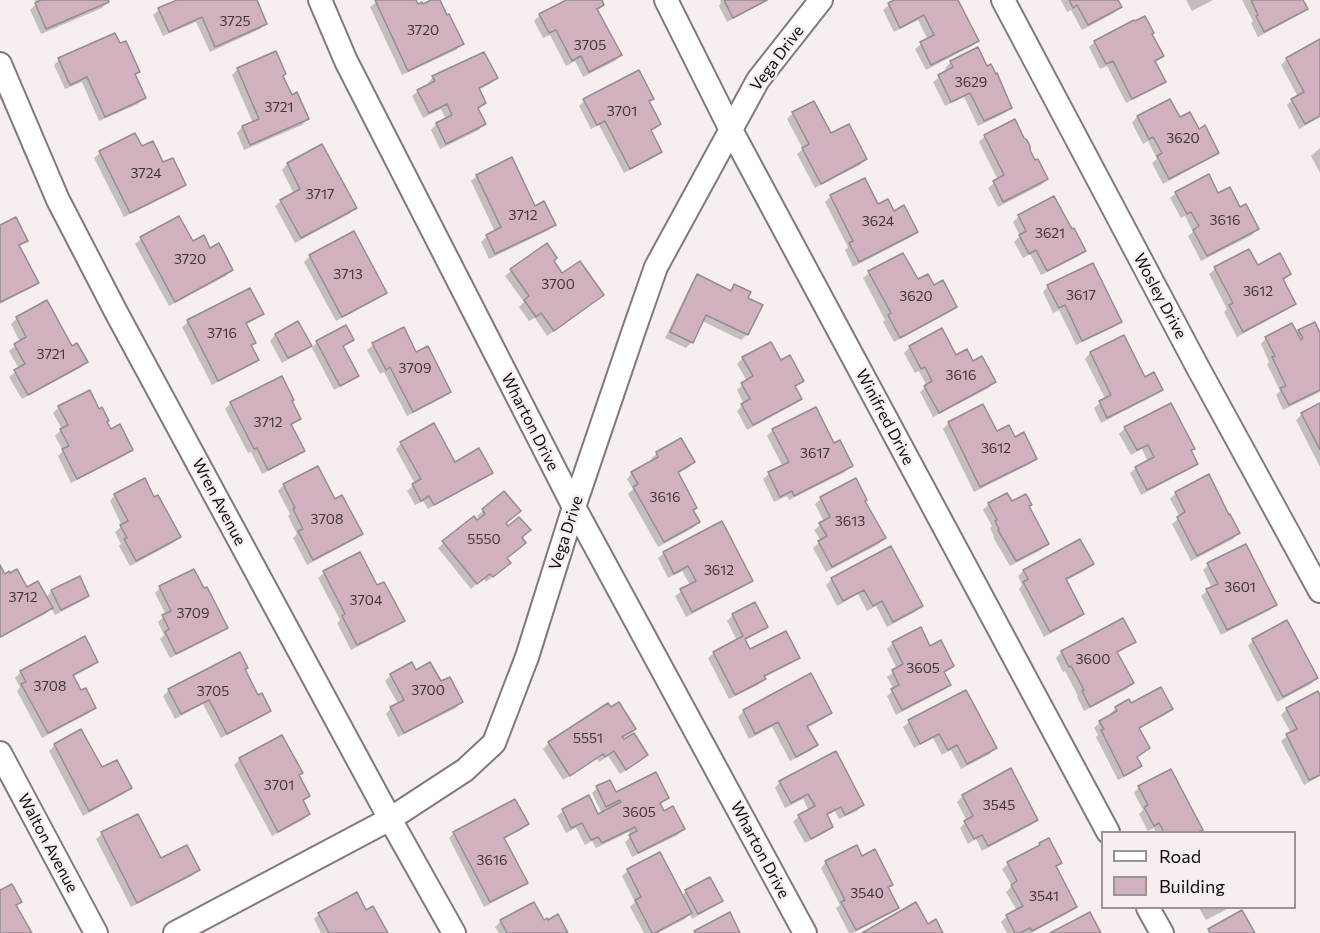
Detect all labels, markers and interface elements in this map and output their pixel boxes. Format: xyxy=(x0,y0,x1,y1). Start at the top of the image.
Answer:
house number: 3725 xyxy=(219,13,251,29)
street label: Vega Drive xyxy=(746,21,808,95)
house number: 3720 xyxy=(407,22,439,38)
house number: 3705 xyxy=(574,37,606,53)
house number: 3629 xyxy=(955,74,987,90)
house number: 3721 xyxy=(264,99,294,115)
house number: 3701 xyxy=(607,103,637,119)
house number: 3620 xyxy=(1166,130,1200,146)
house number: 3724 xyxy=(130,165,162,181)
house number: 3717 xyxy=(306,186,334,202)
house number: 3712 xyxy=(508,207,538,223)
house number: 3616 xyxy=(1210,212,1240,228)
house number: 3624 xyxy=(862,213,894,229)
house number: 3621 xyxy=(1035,225,1065,241)
street label: Wosley Drive xyxy=(1129,250,1191,342)
house number: 3720 xyxy=(174,251,206,267)
house number: 3713 xyxy=(333,266,363,282)
house number: 3700 xyxy=(541,276,575,292)
house number: 3612 xyxy=(1243,283,1273,299)
house number: 3617 xyxy=(1066,287,1096,303)
house number: 3620 xyxy=(899,288,933,304)
house number: 3716 xyxy=(207,325,237,341)
house number: 3721 xyxy=(36,346,66,362)
house number: 3709 xyxy=(399,360,431,376)
street label: Winifred Drive xyxy=(852,366,918,468)
house number: 3616 xyxy=(946,367,976,383)
street label: Wharton Drive xyxy=(497,370,563,474)
house number: 3712 xyxy=(253,414,283,430)
house number: 3612 xyxy=(981,440,1011,456)
house number: 3617 xyxy=(800,445,830,461)
street label: Wren Avenue xyxy=(188,455,250,549)
house number: 3616 xyxy=(650,489,680,505)
street label: Vega Drive xyxy=(545,493,587,573)
house number: 3708 xyxy=(311,511,343,527)
house number: 3613 xyxy=(835,513,865,529)
house number: 5550 xyxy=(467,531,501,547)
house number: 3612 xyxy=(704,562,734,578)
house number: 3601 xyxy=(1224,579,1256,595)
house number: 3712 xyxy=(8,589,38,605)
house number: 3704 xyxy=(350,592,382,608)
house number: 3709 xyxy=(177,605,209,621)
house number: 3600 xyxy=(1076,651,1110,667)
house number: 3605 xyxy=(906,660,940,676)
house number: 3708 xyxy=(34,678,66,694)
house number: 3700 xyxy=(411,682,445,698)
house number: 3705 xyxy=(197,683,229,699)
house number: 5551 xyxy=(573,730,603,746)
house number: 3701 xyxy=(264,777,294,793)
street label: Walton Avenue xyxy=(14,790,82,896)
house number: 3545 xyxy=(983,797,1015,813)
street label: Wharton Drive xyxy=(726,798,794,902)
house number: 3605 xyxy=(622,804,656,820)
legend xyxy=(1101,831,1296,909)
text: Road xyxy=(1159,845,1201,867)
house number: 3616 xyxy=(477,852,507,868)
text: Building xyxy=(1159,875,1225,897)
house number: 3540 xyxy=(850,885,884,901)
house number: 3541 xyxy=(1029,888,1059,904)

